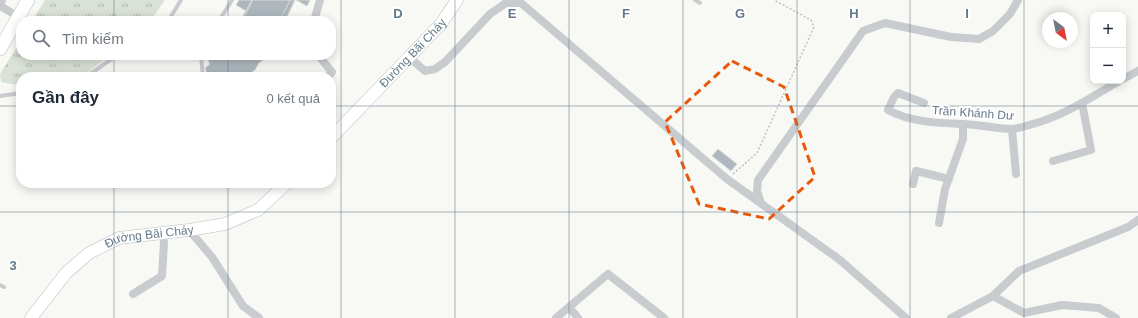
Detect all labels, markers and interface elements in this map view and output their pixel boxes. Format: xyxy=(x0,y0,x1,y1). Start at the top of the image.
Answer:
text: D xyxy=(393,6,403,21)
text: E xyxy=(508,6,517,21)
text: F xyxy=(622,6,630,21)
text: G xyxy=(735,6,745,21)
text: H xyxy=(849,6,859,21)
text: I xyxy=(965,6,969,21)
north arrow xyxy=(1042,12,1078,48)
map controls xyxy=(1090,12,1126,84)
button: + xyxy=(1090,12,1126,48)
search box xyxy=(16,16,336,60)
street label: Đường Bãi Cháy xyxy=(377,16,449,90)
icon: search xyxy=(30,27,52,49)
text: Tìm kiếm xyxy=(62,30,124,47)
button: − xyxy=(1090,48,1126,84)
text: Gần đây xyxy=(32,88,99,107)
text: 0 kết quả xyxy=(267,91,320,106)
street label: Trần Khánh Dư xyxy=(931,103,1015,123)
street label: Đường Bãi Cháy xyxy=(102,222,195,251)
text: 3 xyxy=(9,258,17,273)

